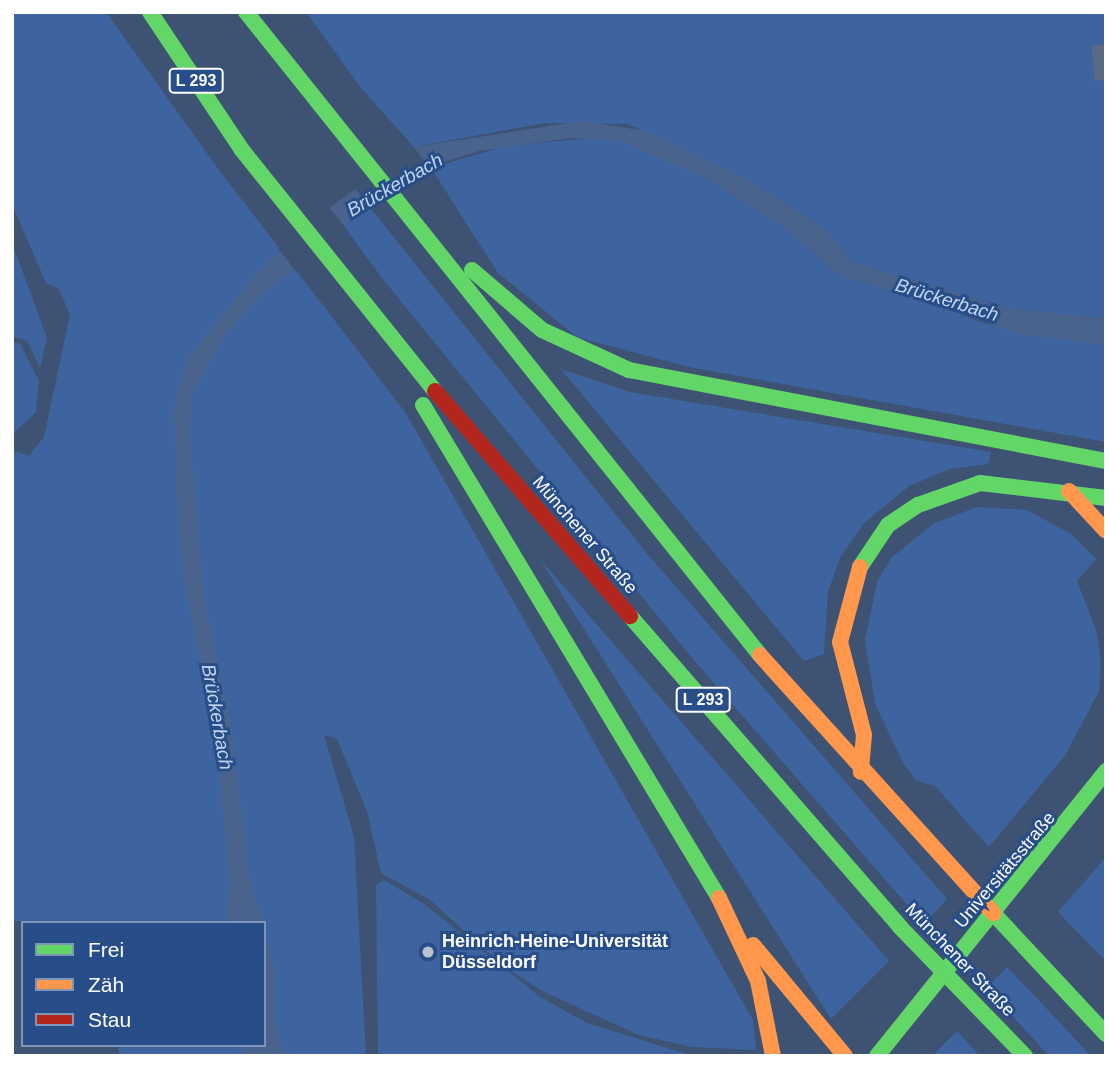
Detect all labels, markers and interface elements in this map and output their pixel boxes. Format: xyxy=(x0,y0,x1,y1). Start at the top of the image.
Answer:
road number: L 293 xyxy=(168,68,224,94)
water label: Brückerbach xyxy=(343,148,447,222)
water label: Brückerbach xyxy=(893,274,1001,326)
street label: Münchener Straße xyxy=(528,472,642,598)
water label: Brückerbach xyxy=(197,662,237,772)
road number: L 293 xyxy=(675,688,731,712)
street label: Universitätsstraße xyxy=(950,808,1060,932)
street label: Münchener Straße xyxy=(900,899,1020,1021)
legend xyxy=(21,921,266,1047)
place label: Heinrich-Heine-Universität Düsseldorf xyxy=(442,931,668,974)
text: Frei xyxy=(88,938,124,961)
marker: Heinrich-Heine-Universität Düsseldorf xyxy=(420,944,436,960)
text: Zäh xyxy=(88,973,124,996)
text: Stau xyxy=(88,1008,131,1031)

